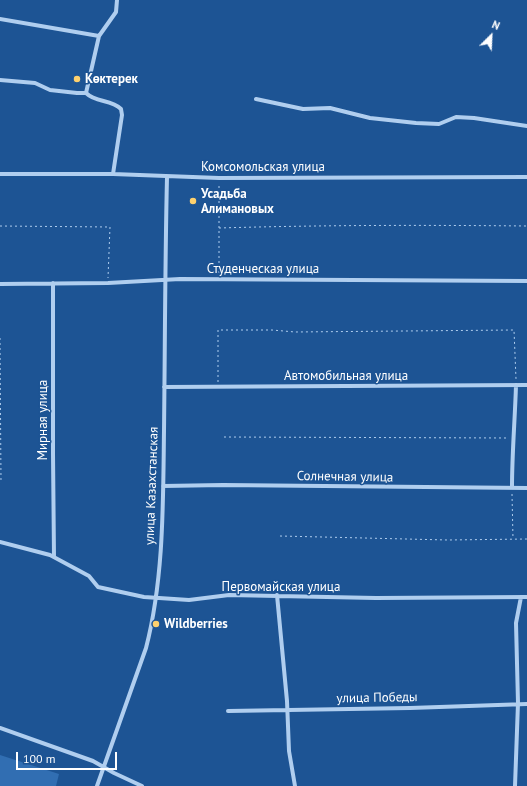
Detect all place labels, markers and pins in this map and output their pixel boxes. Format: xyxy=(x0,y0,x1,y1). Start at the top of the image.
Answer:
place label: Көктерек xyxy=(85,71,138,87)
marker: Көктерек xyxy=(72,74,82,84)
place label: Усадьба Алимановых xyxy=(201,186,274,217)
marker: Усадьба Алимановых xyxy=(188,196,198,206)
place label: Wildberries xyxy=(164,616,228,632)
marker: Wildberries xyxy=(151,619,161,629)

